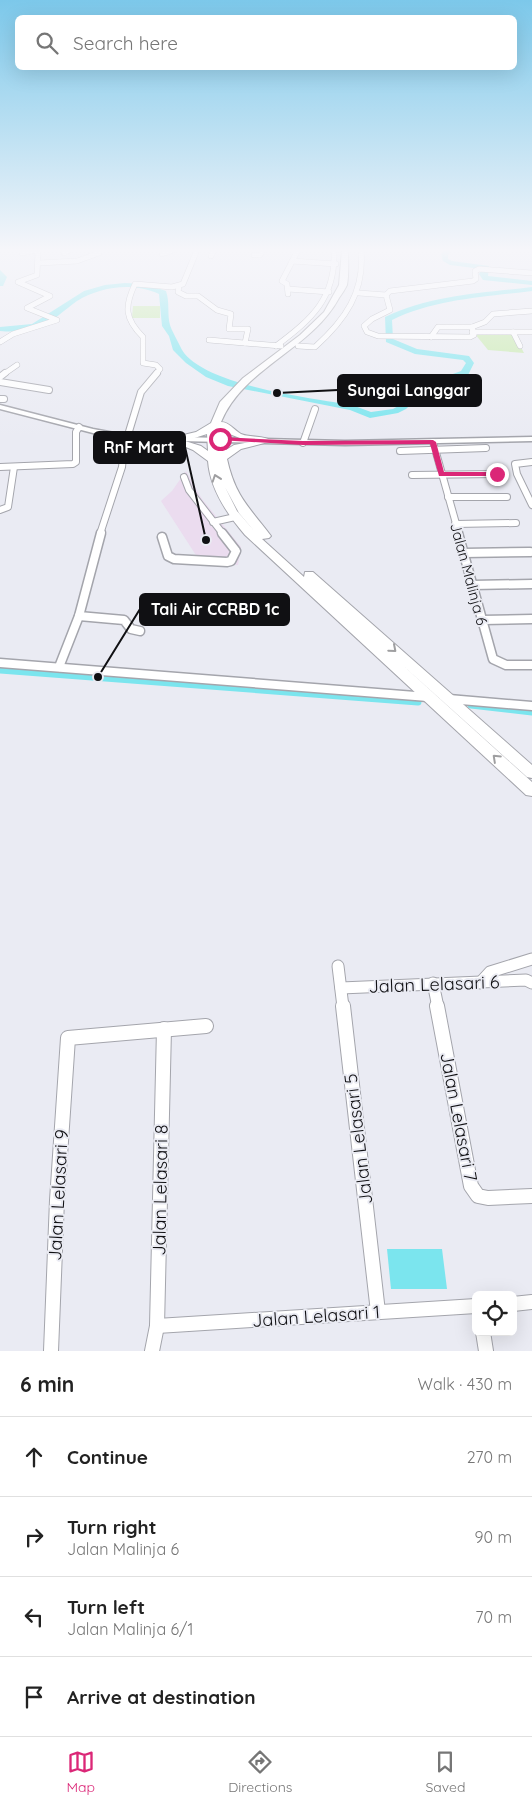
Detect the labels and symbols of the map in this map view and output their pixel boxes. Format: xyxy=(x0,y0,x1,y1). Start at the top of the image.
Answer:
callout: Sungai Langgar xyxy=(338,375,481,406)
text: Sungai Langgar xyxy=(348,380,470,400)
route start xyxy=(209,428,232,451)
callout: RnF Mart xyxy=(94,432,185,463)
text: RnF Mart xyxy=(104,437,174,457)
route end xyxy=(486,463,509,486)
one-way arrow xyxy=(212,474,222,482)
street label: Jalan Malinja 6 xyxy=(446,521,492,627)
callout: Tali Air CCRBD 1c xyxy=(140,594,289,625)
text: Tali Air CCRBD 1c xyxy=(151,599,279,619)
one-way arrow xyxy=(387,644,396,653)
one-way arrow xyxy=(493,755,502,764)
street label: Jalan Lelasari 6 xyxy=(368,970,500,998)
street label: Jalan Lelasari 7 xyxy=(435,1051,483,1183)
street label: Jalan Lelasari 5 xyxy=(339,1072,377,1206)
street label: Jalan Lelasari 8 xyxy=(147,1124,173,1256)
street label: Jalan Lelasari 9 xyxy=(43,1129,73,1261)
street label: Jalan Lelasari 1 xyxy=(251,1300,381,1332)

